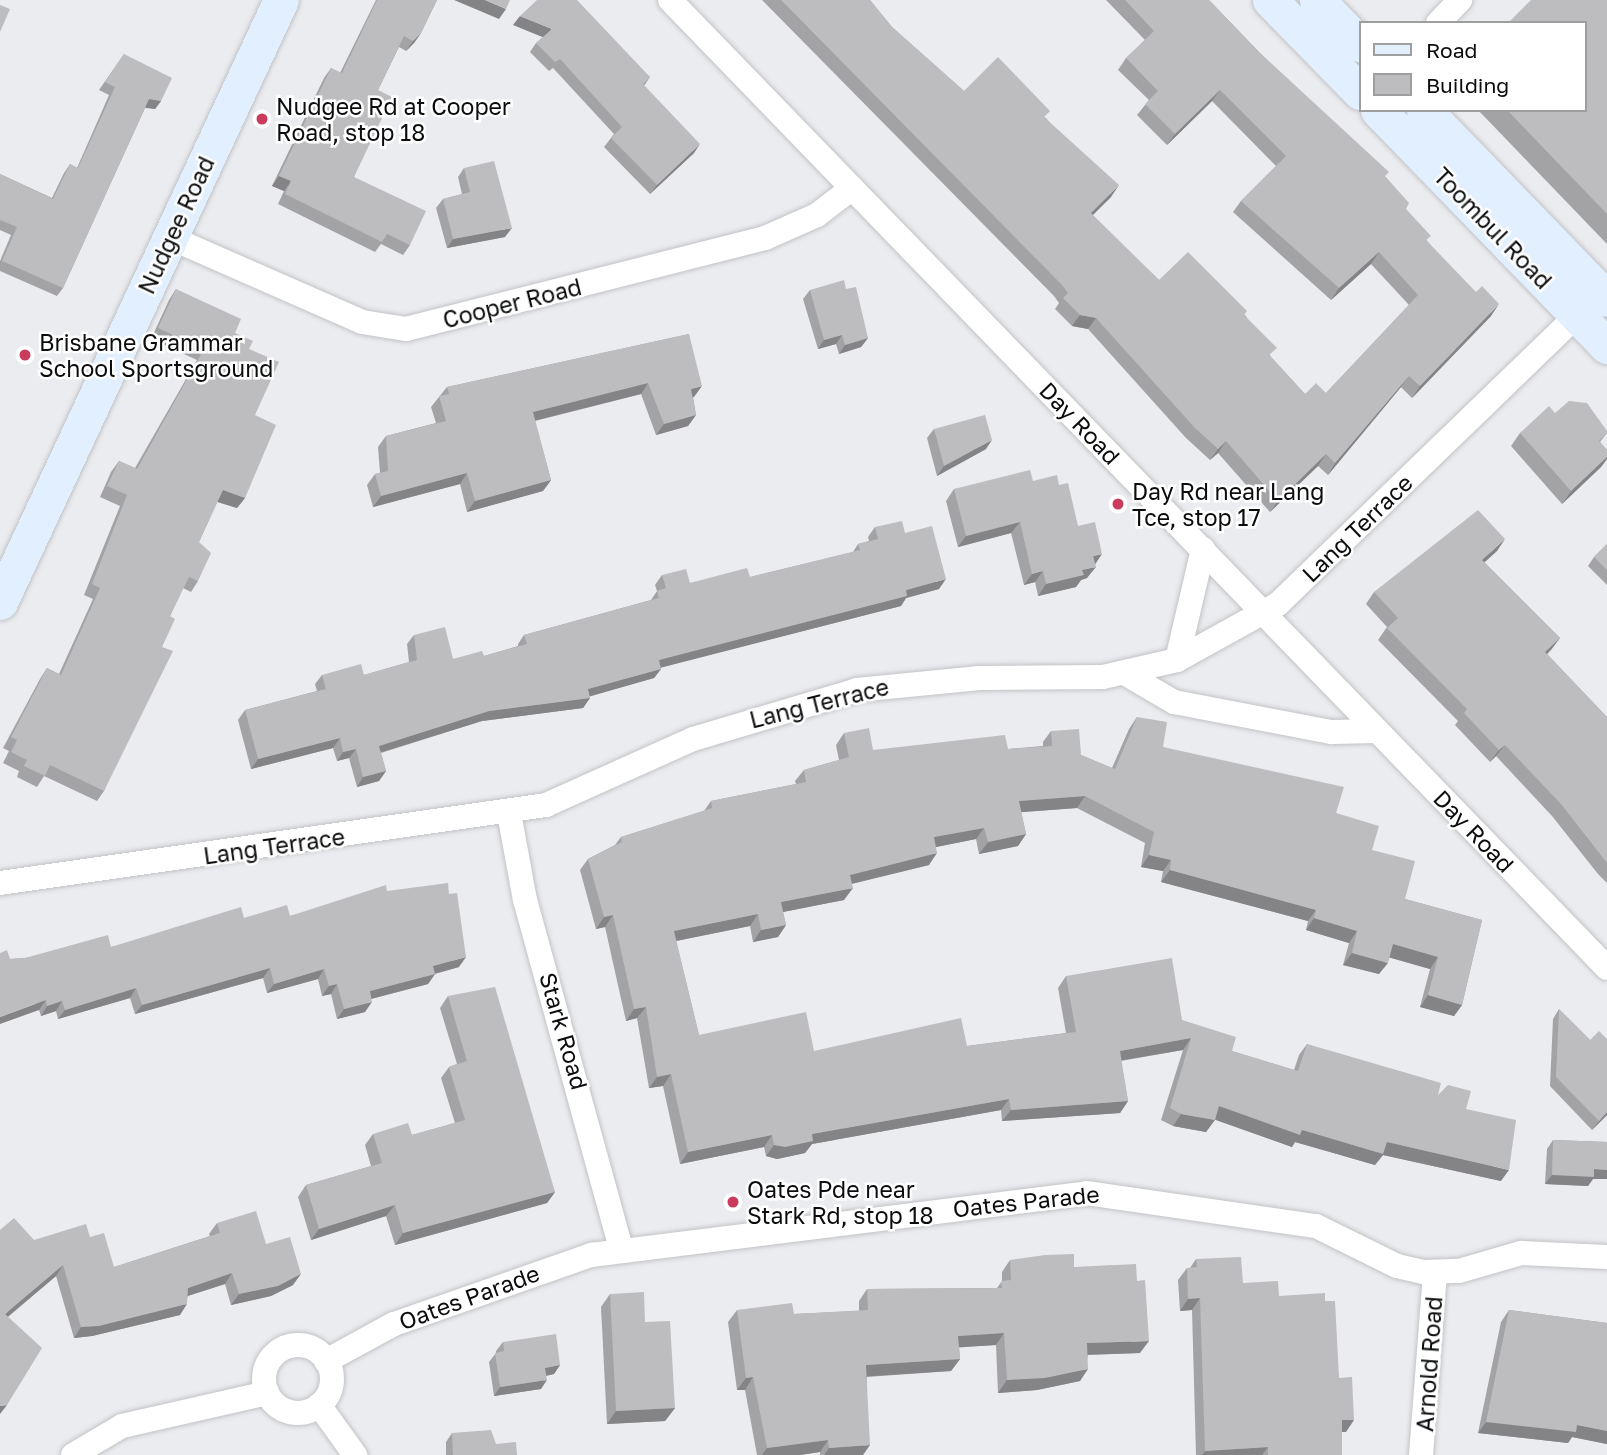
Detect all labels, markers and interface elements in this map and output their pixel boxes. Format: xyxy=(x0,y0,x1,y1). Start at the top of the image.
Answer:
legend xyxy=(1358,21,1586,112)
text: Road xyxy=(1426,37,1477,63)
text: Building xyxy=(1426,72,1509,98)
place label: Nudgee Rd at Cooper Road, stop 18 xyxy=(276,92,511,146)
marker: Nudgee Rd at Cooper Road, stop 18 xyxy=(254,111,270,127)
street label: Nudgee Road xyxy=(132,152,220,298)
street label: Toombul Road xyxy=(1428,162,1558,294)
street label: Cooper Road xyxy=(440,272,584,334)
place label: Brisbane Grammar School Sportsground xyxy=(39,328,273,382)
marker: Brisbane Grammar School Sportsground xyxy=(17,347,33,363)
street label: Day Road xyxy=(1034,376,1126,470)
street label: Lang Terrace xyxy=(1296,469,1418,587)
place label: Day Rd near Lang Tce, stop 17 xyxy=(1132,477,1324,531)
marker: Day Rd near Lang Tce, stop 17 xyxy=(1110,496,1126,512)
street label: Lang Terrace xyxy=(747,672,891,734)
street label: Day Road xyxy=(1428,784,1520,878)
street label: Lang Terrace xyxy=(202,822,346,870)
street label: Stark Road xyxy=(534,969,594,1093)
place label: Oates Pde near Stark Rd, stop 18 xyxy=(747,1175,934,1229)
street label: Oates Parade xyxy=(951,1180,1101,1222)
marker: Oates Pde near Stark Rd, stop 18 xyxy=(725,1194,741,1210)
street label: Oates Parade xyxy=(395,1259,543,1335)
street label: Arnold Road xyxy=(1411,1295,1447,1433)

